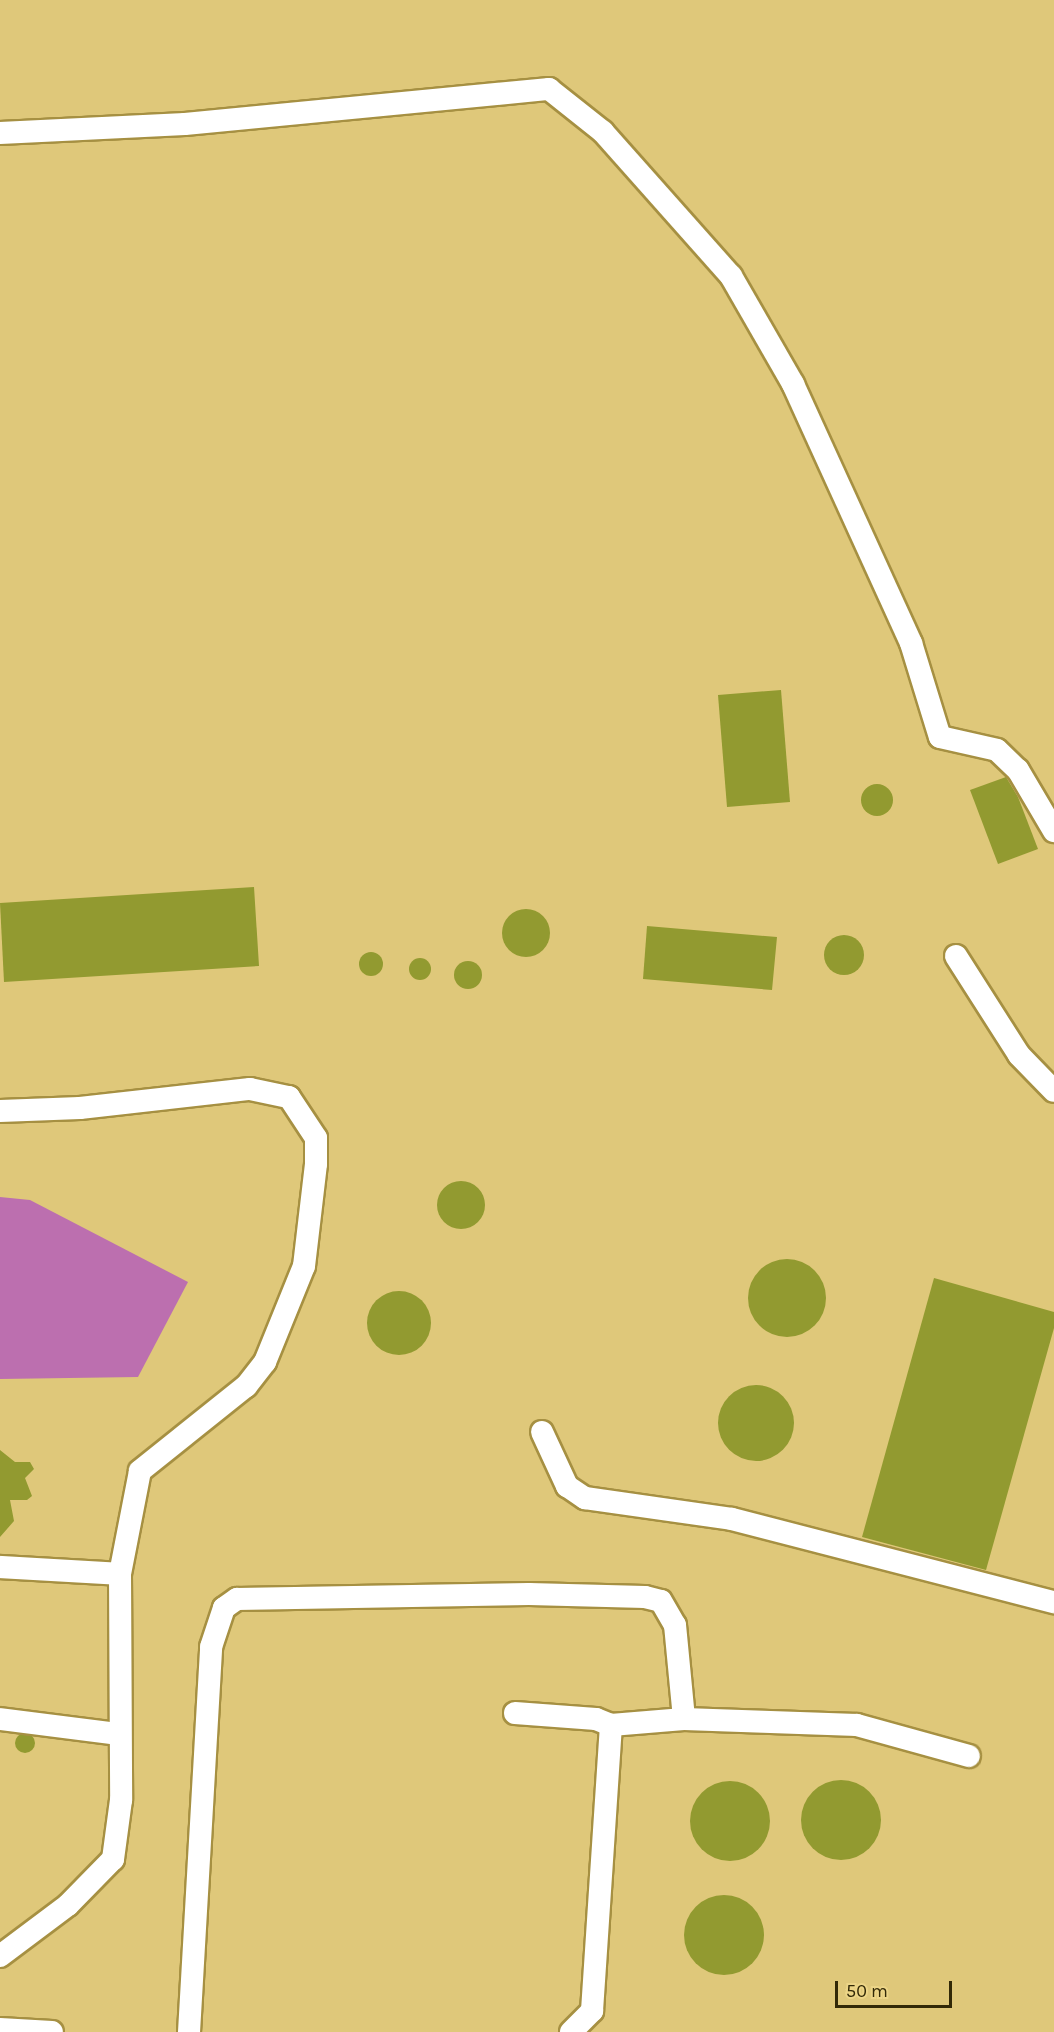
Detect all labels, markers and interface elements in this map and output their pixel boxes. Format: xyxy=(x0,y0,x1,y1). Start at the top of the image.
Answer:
scale bar xyxy=(838,1969,955,2007)
text: 50 m xyxy=(846,1980,888,2002)

